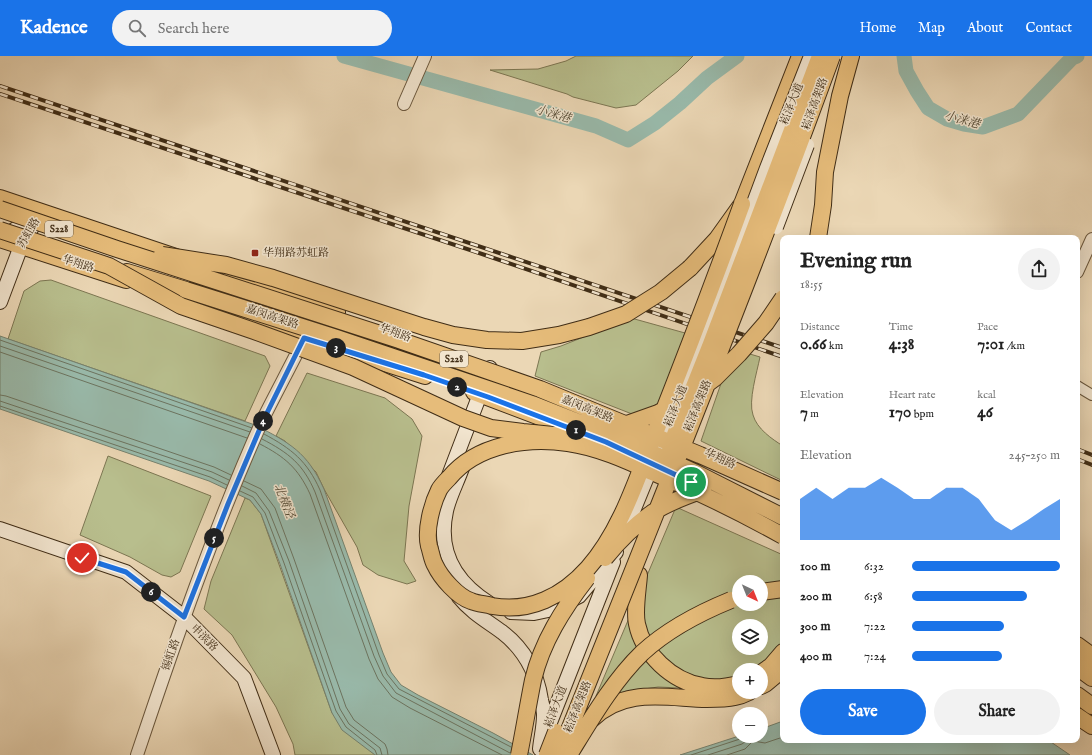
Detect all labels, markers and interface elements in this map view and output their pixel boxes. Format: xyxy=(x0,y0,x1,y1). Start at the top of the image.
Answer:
search box xyxy=(112,10,392,46)
text: Kadence xyxy=(20,16,88,40)
icon: search xyxy=(126,17,148,39)
text: Search here xyxy=(158,19,229,38)
text: Home xyxy=(860,19,896,37)
text: Map xyxy=(918,19,945,37)
text: About xyxy=(967,19,1003,37)
text: Contact xyxy=(1025,19,1072,37)
street label: 崧泽高架路 xyxy=(799,76,831,132)
street label: 崧泽大道 xyxy=(777,81,807,127)
water label: 小涞港 xyxy=(534,102,574,127)
water label: 小涞港 xyxy=(943,108,983,132)
street label: 苏虹路 xyxy=(15,215,43,251)
road number: S228 xyxy=(45,221,73,237)
place label: 华翔路苏虹路 xyxy=(263,246,329,260)
text: Evening run xyxy=(800,247,912,275)
marker: 华翔路苏虹路 xyxy=(250,248,260,258)
button: share xyxy=(1018,248,1060,290)
street label: 华翔路 xyxy=(60,252,96,276)
text: 18:55 xyxy=(800,276,823,293)
street label: 嘉闵高架路 xyxy=(244,302,300,332)
text: Distance xyxy=(800,320,840,334)
text: Time xyxy=(889,320,913,334)
text: Pace xyxy=(977,320,998,334)
street label: 华翔路 xyxy=(377,321,413,345)
text: 0.66 xyxy=(800,334,826,355)
text: 4:38 xyxy=(889,334,915,355)
text: 7:01 xyxy=(977,334,1004,355)
pin: 3 xyxy=(326,338,346,358)
text: km xyxy=(826,339,843,353)
text: /km xyxy=(1004,339,1025,353)
text: 3 xyxy=(334,341,338,355)
road number: S228 xyxy=(440,351,468,367)
pin: 2 xyxy=(447,377,467,397)
street label: 崧泽高架路 xyxy=(681,378,715,434)
text: 2 xyxy=(454,380,460,394)
street label: 崧泽大道 xyxy=(661,383,691,429)
text: Elevation xyxy=(800,388,844,402)
text: Heart rate xyxy=(889,388,936,402)
text: kcal xyxy=(977,388,996,402)
street label: 嘉闵高架路 xyxy=(559,392,615,426)
text: 7 xyxy=(800,402,808,423)
text: 170 xyxy=(889,402,911,423)
text: 46 xyxy=(977,402,993,423)
text: m xyxy=(808,407,819,421)
text: bpm xyxy=(911,407,934,421)
pin: 4 xyxy=(253,411,273,431)
text: 4 xyxy=(260,414,266,428)
pin: 1 xyxy=(566,420,586,440)
text: 1 xyxy=(574,423,578,437)
street label: 华翔路 xyxy=(702,446,738,472)
text: Elevation xyxy=(800,447,852,464)
text: 245–250 m xyxy=(1009,447,1060,464)
pin xyxy=(674,465,708,499)
icon: arrive xyxy=(680,471,702,493)
water label: 北横泾 xyxy=(271,482,298,521)
pin: 5 xyxy=(204,528,224,548)
text: 5 xyxy=(212,531,216,545)
pin xyxy=(65,541,99,575)
icon: check xyxy=(71,547,93,569)
text: 100 m xyxy=(800,558,830,575)
text: 6:32 xyxy=(864,558,884,575)
north arrow xyxy=(732,575,768,611)
map controls xyxy=(732,575,768,743)
pin: 6 xyxy=(141,582,161,602)
text: 6 xyxy=(149,585,153,599)
text: 200 m xyxy=(800,588,832,605)
text: 6:58 xyxy=(864,588,883,605)
text: 300 m xyxy=(800,618,831,635)
text: 7:22 xyxy=(864,618,886,635)
button: layers xyxy=(732,619,768,655)
street label: 申滨路 xyxy=(187,621,221,655)
street label: 锡虹路 xyxy=(159,637,183,673)
text: 400 m xyxy=(800,648,832,665)
text: 7:24 xyxy=(864,648,886,665)
button: + xyxy=(732,663,768,699)
street label: 崧泽高架路 xyxy=(561,679,595,735)
street label: 崧泽大道 xyxy=(542,684,570,730)
button: Save xyxy=(800,689,926,735)
button: Share xyxy=(934,689,1060,735)
button: − xyxy=(732,707,768,743)

